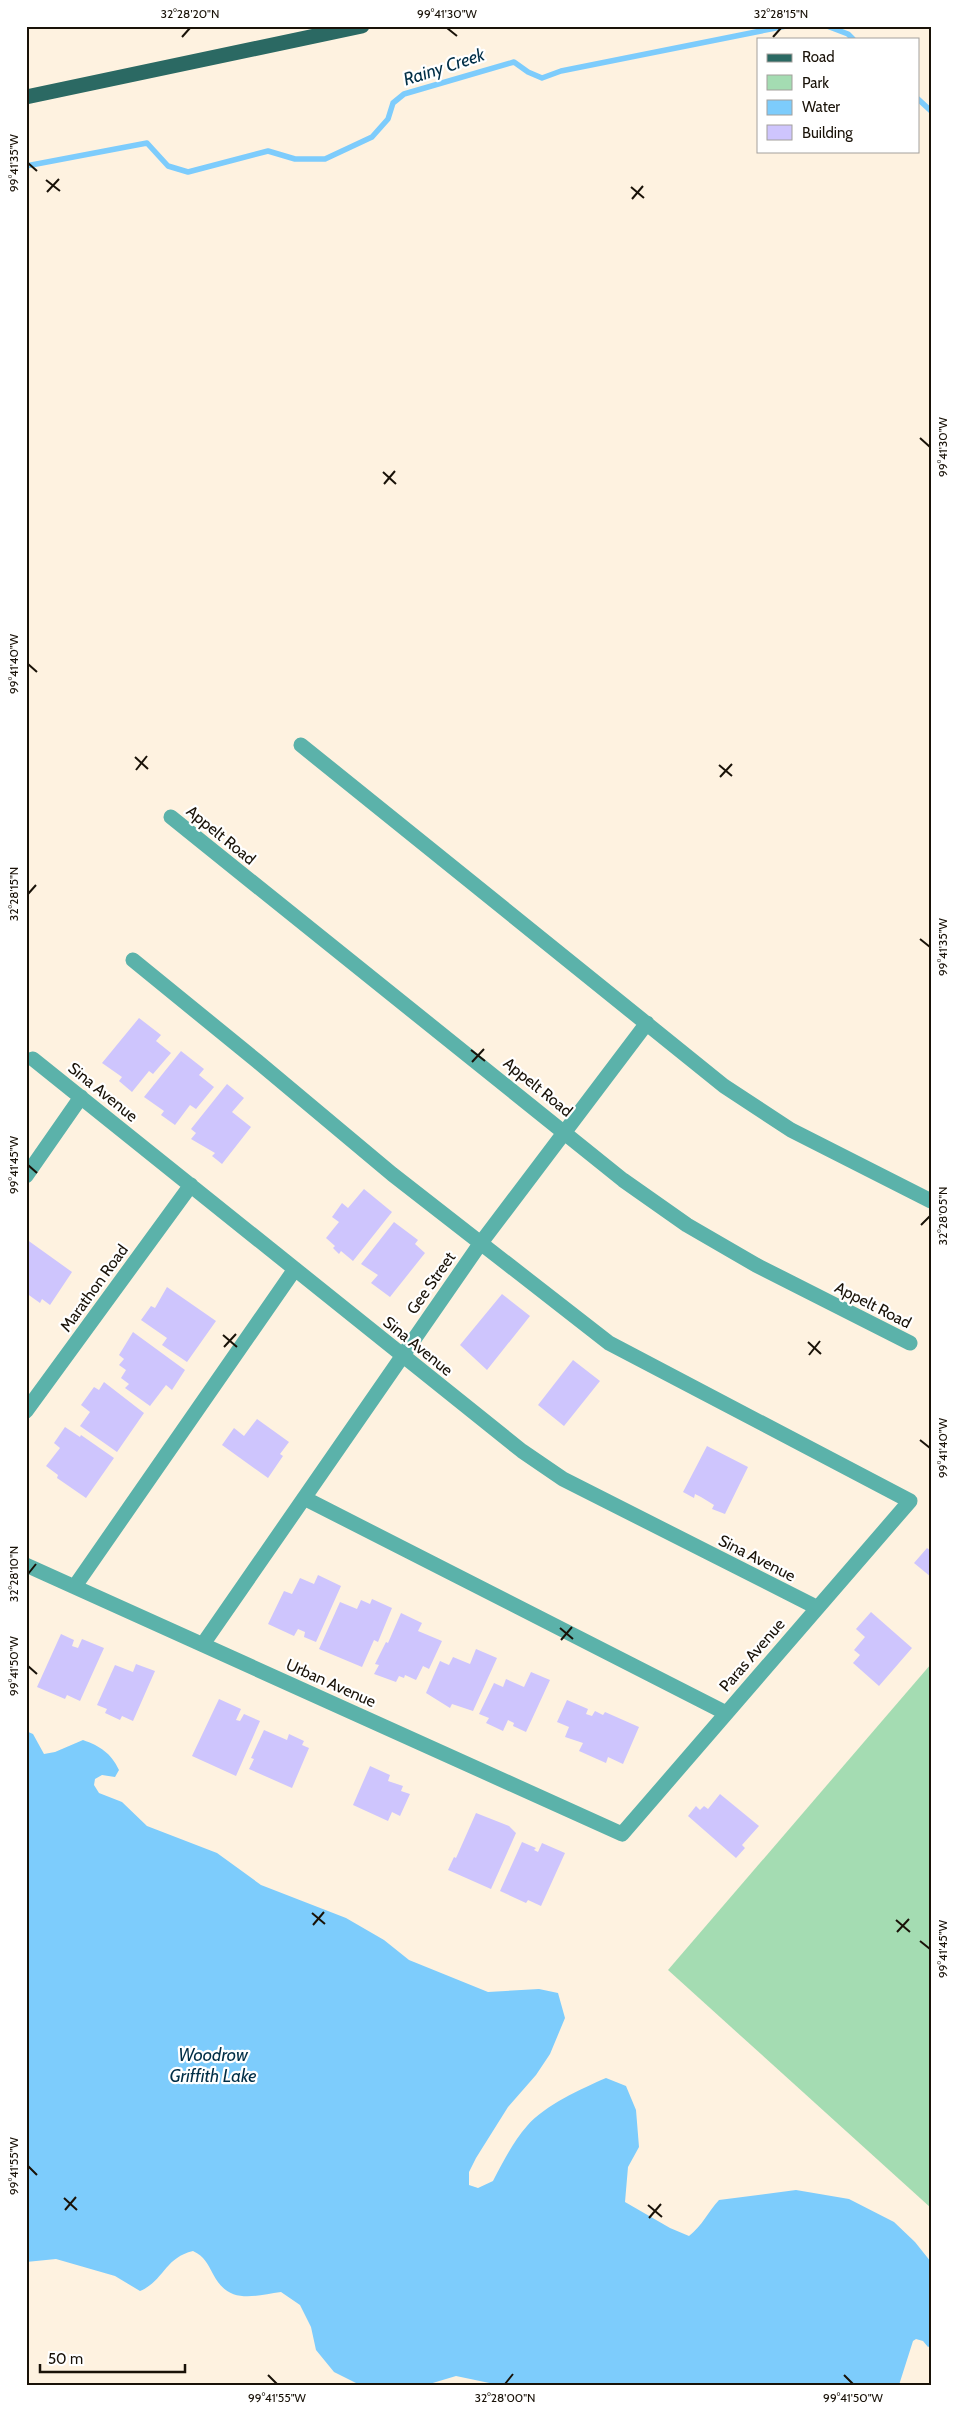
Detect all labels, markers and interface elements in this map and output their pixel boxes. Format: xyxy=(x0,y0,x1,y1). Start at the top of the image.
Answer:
text: 32°28'20"N xyxy=(161,6,219,21)
text: 99°41'30"W xyxy=(417,6,478,21)
text: 32°28'15"N xyxy=(754,6,808,21)
legend xyxy=(757,38,920,152)
water label: Rainy Creek xyxy=(400,43,489,90)
text: Road xyxy=(802,48,835,66)
text: Park xyxy=(802,74,829,92)
text: Water xyxy=(802,98,840,116)
text: Building xyxy=(802,124,853,142)
text: 99°41'35"W xyxy=(6,133,21,192)
text: 99°41'30"W xyxy=(935,416,950,477)
text: 99°41'40"W xyxy=(6,633,21,694)
street label: Appelt Road xyxy=(183,801,259,869)
text: 32°28'15"N xyxy=(6,867,21,921)
text: 99°41'35"W xyxy=(935,917,950,976)
street label: Appelt Road xyxy=(500,1053,576,1121)
street label: Sina Avenue xyxy=(65,1058,141,1126)
text: 99°41'45"W xyxy=(6,1135,21,1194)
text: 32°28'05"N xyxy=(935,1186,950,1246)
street label: Marathon Road xyxy=(56,1241,132,1335)
street label: Gee Street xyxy=(403,1248,460,1318)
street label: Appelt Road xyxy=(832,1278,914,1332)
street label: Sina Avenue xyxy=(380,1312,456,1380)
text: 99°41'40"W xyxy=(935,1417,950,1478)
street label: Sina Avenue xyxy=(715,1531,799,1585)
text: 32°28'10"N xyxy=(6,1546,21,1602)
street label: Paras Avenue xyxy=(715,1615,789,1695)
text: 99°41'50"W xyxy=(6,1635,21,1696)
street label: Urban Avenue xyxy=(283,1655,379,1711)
text: 99°41'45"W xyxy=(935,1919,950,1978)
water label: Woodrow Griffith Lake xyxy=(169,2044,257,2087)
text: 99°41'55"W xyxy=(6,2136,21,2195)
scale bar xyxy=(40,2341,185,2373)
text: 50 m xyxy=(48,2350,83,2368)
text: 99°41'55"W xyxy=(248,2390,307,2405)
text: 32°28'00"N xyxy=(475,2390,535,2405)
text: 99°41'50"W xyxy=(823,2390,884,2405)

